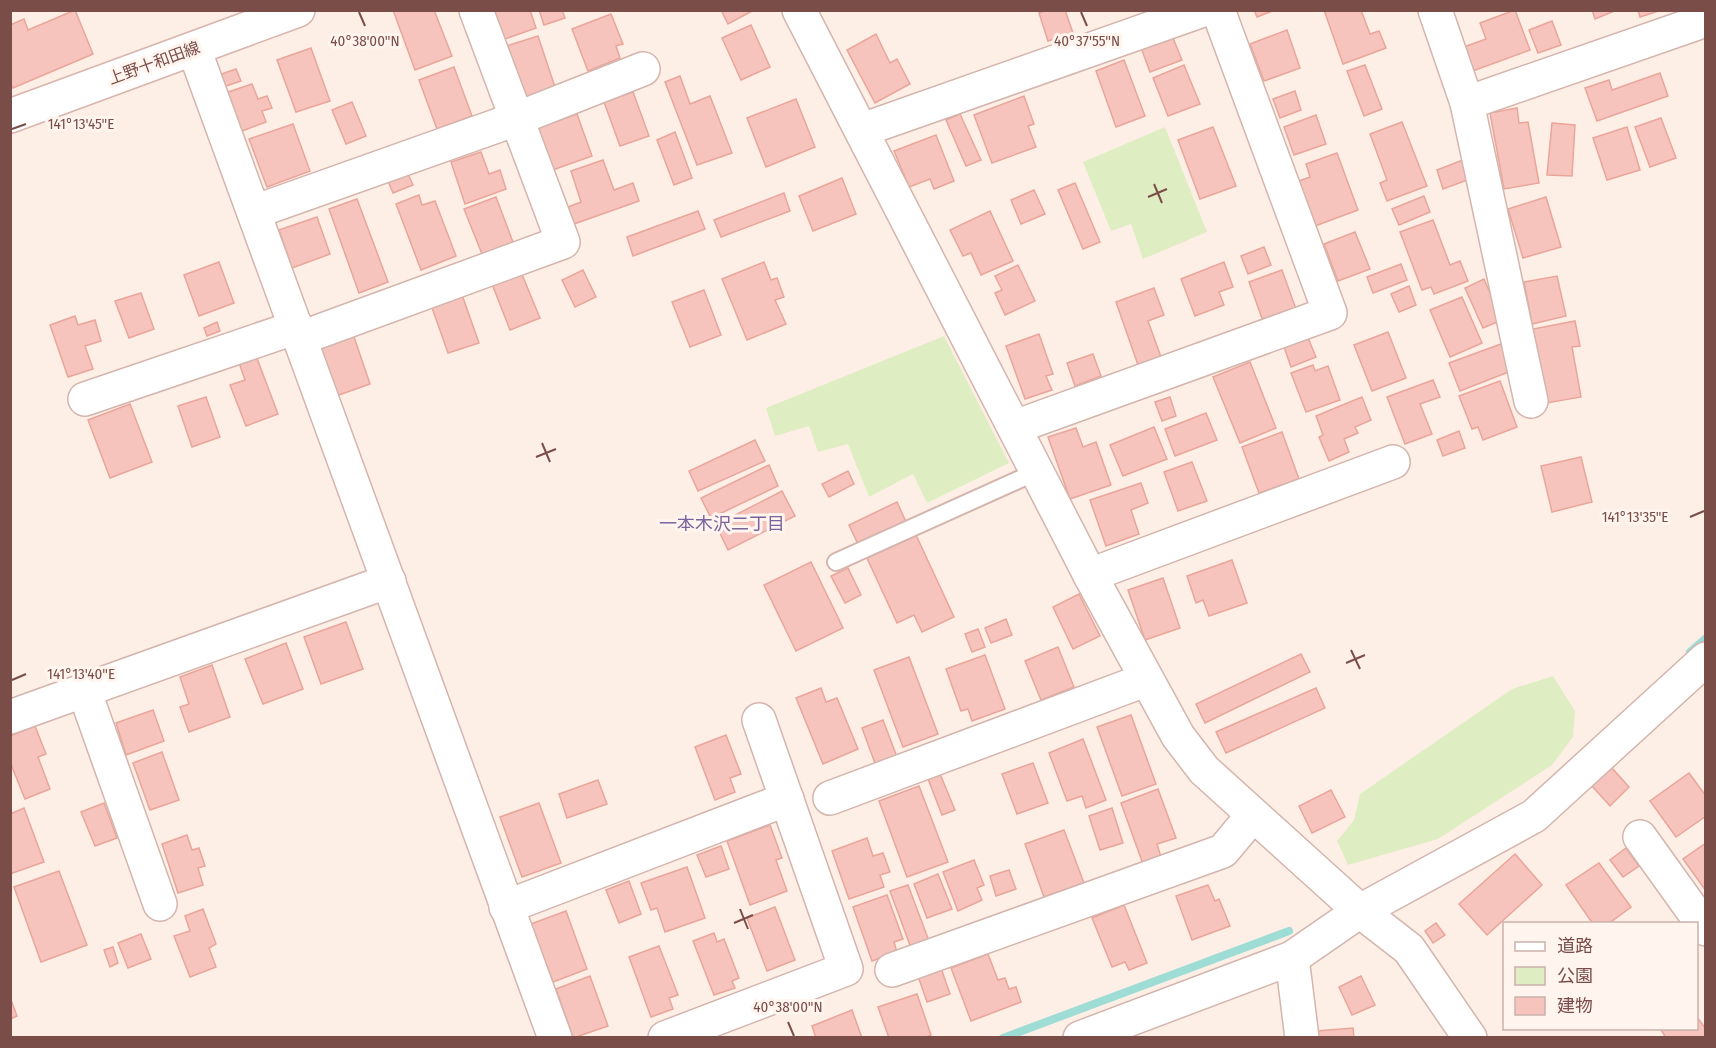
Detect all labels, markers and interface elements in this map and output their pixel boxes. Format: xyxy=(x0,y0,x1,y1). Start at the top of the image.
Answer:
text: 40°38'00"N xyxy=(330,32,400,50)
text: 40°37'55"N xyxy=(1054,32,1120,50)
street label: 上野十和田線 xyxy=(106,38,202,88)
text: 141°13'45"E xyxy=(48,115,114,133)
text: 141°13'35"E xyxy=(1602,508,1668,526)
district label: 一本木沢二丁目 xyxy=(659,513,785,535)
text: 141°13'40"E xyxy=(47,665,115,683)
legend xyxy=(1503,922,1698,1030)
text: 道路 xyxy=(1557,935,1593,957)
text: 公園 xyxy=(1557,965,1593,987)
text: 建物 xyxy=(1557,995,1593,1017)
text: 40°38'00"N xyxy=(753,998,823,1016)

